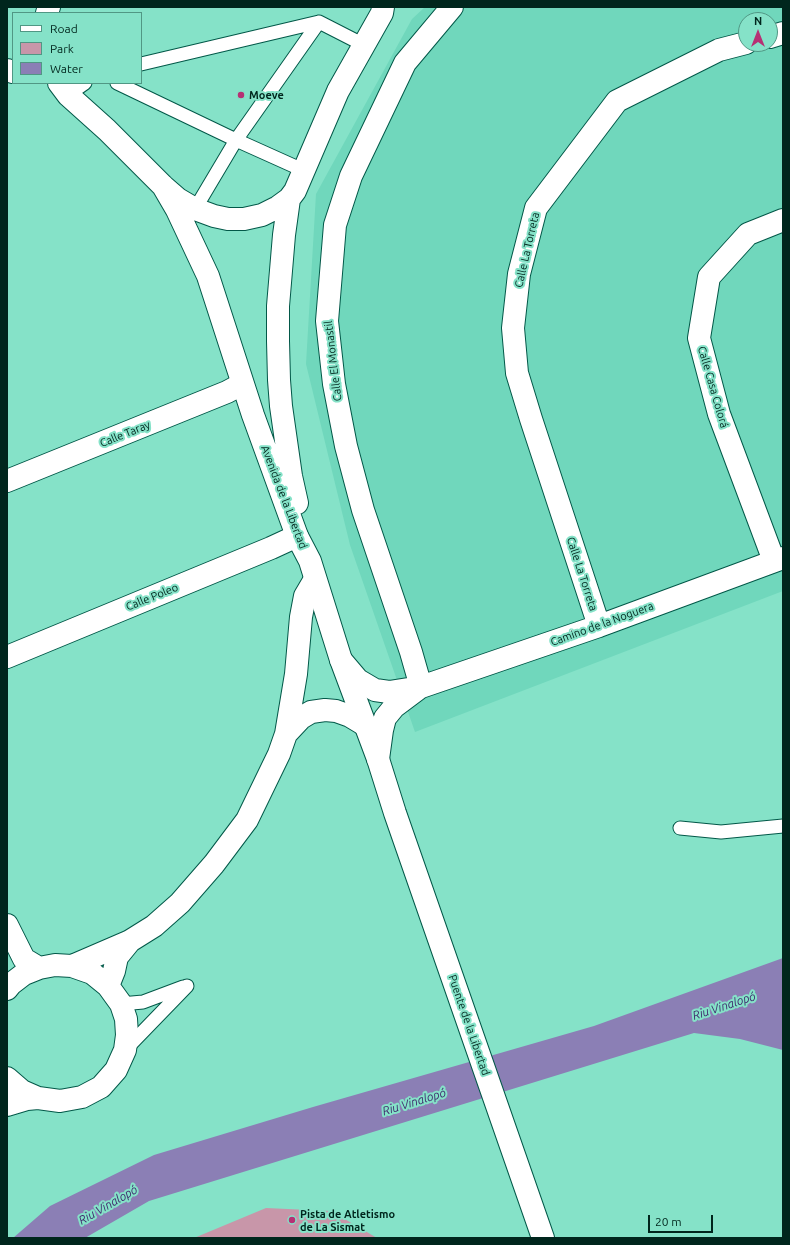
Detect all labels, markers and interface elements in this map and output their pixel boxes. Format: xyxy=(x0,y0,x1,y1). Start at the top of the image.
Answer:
legend xyxy=(12,12,142,84)
north arrow xyxy=(738,12,778,52)
text: N xyxy=(754,15,762,27)
text: Road xyxy=(50,22,78,35)
text: Park xyxy=(50,42,74,55)
text: Water xyxy=(50,62,83,75)
place label: Moeve xyxy=(249,88,284,102)
marker: Moeve xyxy=(236,90,246,100)
street label: Calle La Torreta xyxy=(512,211,542,289)
street label: Calle El Monastil xyxy=(322,320,344,402)
street label: Calle Casa Colorá xyxy=(695,345,731,429)
street label: Calle Taray xyxy=(98,418,152,450)
street label: Avenida de la Libertad xyxy=(258,444,310,550)
street label: Calle La Torreta xyxy=(564,535,600,613)
street label: Calle Poleo xyxy=(124,581,180,613)
street label: Camino de la Noguera xyxy=(549,599,655,649)
street label: Puente de la Libertad xyxy=(446,973,492,1077)
water label: Riu Vinalopó xyxy=(690,989,758,1023)
water label: Riu Vinalopó xyxy=(380,1085,448,1119)
water label: Riu Vinalopó xyxy=(76,1182,140,1228)
place label: Pista de Atletismo de La Sismat xyxy=(300,1207,395,1233)
scale bar xyxy=(650,1207,715,1233)
marker: Pista de Atletismo de La Sismat xyxy=(287,1215,297,1225)
text: 20 m xyxy=(655,1215,682,1228)

